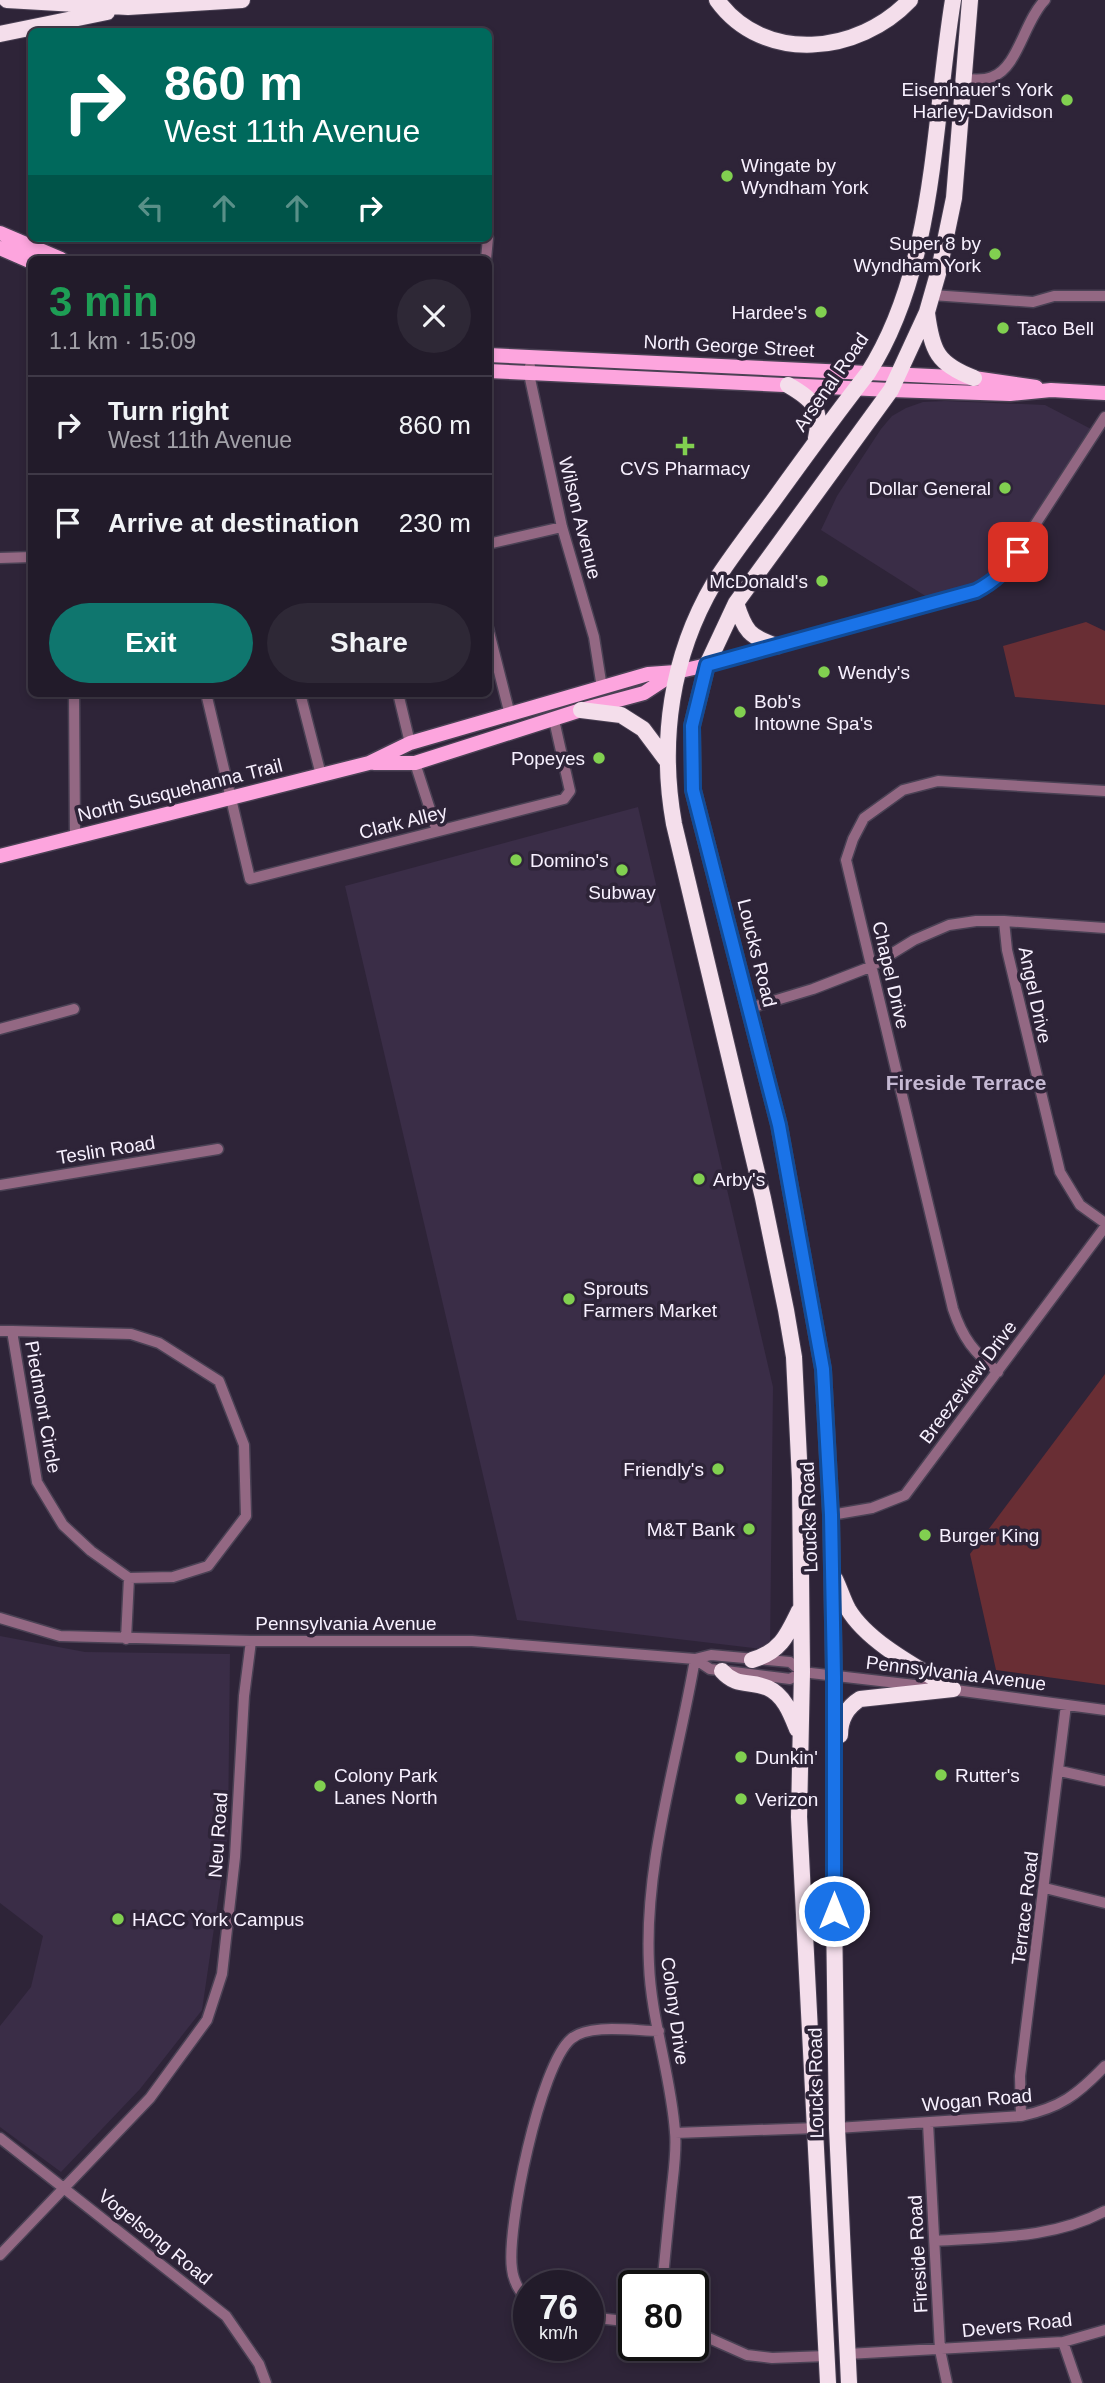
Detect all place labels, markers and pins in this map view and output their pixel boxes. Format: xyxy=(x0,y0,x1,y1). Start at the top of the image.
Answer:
place label: Eisenhauer's York Harley-Davidson xyxy=(901,79,1053,122)
marker: Eisenhauer's York Harley-Davidson xyxy=(1059,92,1075,108)
place label: Wingate by Wyndham York xyxy=(741,155,869,198)
marker: Wingate by Wyndham York xyxy=(719,168,735,184)
place label: Super 8 by Wyndham York xyxy=(853,233,981,276)
marker: Super 8 by Wyndham York xyxy=(987,246,1003,262)
place label: Hardee's xyxy=(732,302,807,323)
marker: Hardee's xyxy=(813,304,829,320)
place label: Taco Bell xyxy=(1017,318,1094,339)
marker: Taco Bell xyxy=(995,320,1011,336)
marker: CVS Pharmacy xyxy=(677,438,693,454)
place label: CVS Pharmacy xyxy=(620,458,750,479)
place label: Dollar General xyxy=(869,478,991,499)
marker: Dollar General xyxy=(997,480,1013,496)
pin xyxy=(988,522,1048,582)
place label: McDonald's xyxy=(709,571,808,592)
marker: McDonald's xyxy=(814,573,830,589)
place label: Wendy's xyxy=(838,662,910,683)
marker: Wendy's xyxy=(816,664,832,680)
place label: Bob's Intowne Spa's xyxy=(754,691,873,734)
marker: Bob's Intowne Spa's xyxy=(732,704,748,720)
place label: Popeyes xyxy=(511,748,585,769)
marker: Popeyes xyxy=(591,750,607,766)
place label: Domino's xyxy=(530,850,609,871)
marker: Domino's xyxy=(508,852,524,868)
marker: Subway xyxy=(614,862,630,878)
place label: Subway xyxy=(588,882,656,903)
place label: Arby's xyxy=(713,1169,765,1190)
marker: Arby's xyxy=(691,1171,707,1187)
place label: Sprouts Farmers Market xyxy=(583,1278,718,1321)
marker: Sprouts Farmers Market xyxy=(561,1291,577,1307)
place label: Friendly's xyxy=(623,1459,704,1480)
marker: Friendly's xyxy=(710,1461,726,1477)
place label: M&T Bank xyxy=(647,1519,735,1540)
marker: M&T Bank xyxy=(741,1521,757,1537)
place label: Burger King xyxy=(939,1525,1039,1546)
marker: Burger King xyxy=(917,1527,933,1543)
place label: Dunkin' xyxy=(755,1747,818,1768)
marker: Dunkin' xyxy=(733,1749,749,1765)
place label: Colony Park Lanes North xyxy=(334,1765,438,1808)
place label: Rutter's xyxy=(955,1765,1020,1786)
marker: Rutter's xyxy=(933,1767,949,1783)
marker: Colony Park Lanes North xyxy=(312,1778,328,1794)
place label: Verizon xyxy=(755,1789,818,1810)
marker: Verizon xyxy=(733,1791,749,1807)
place label: HACC York Campus xyxy=(132,1909,304,1930)
marker: HACC York Campus xyxy=(110,1911,126,1927)

